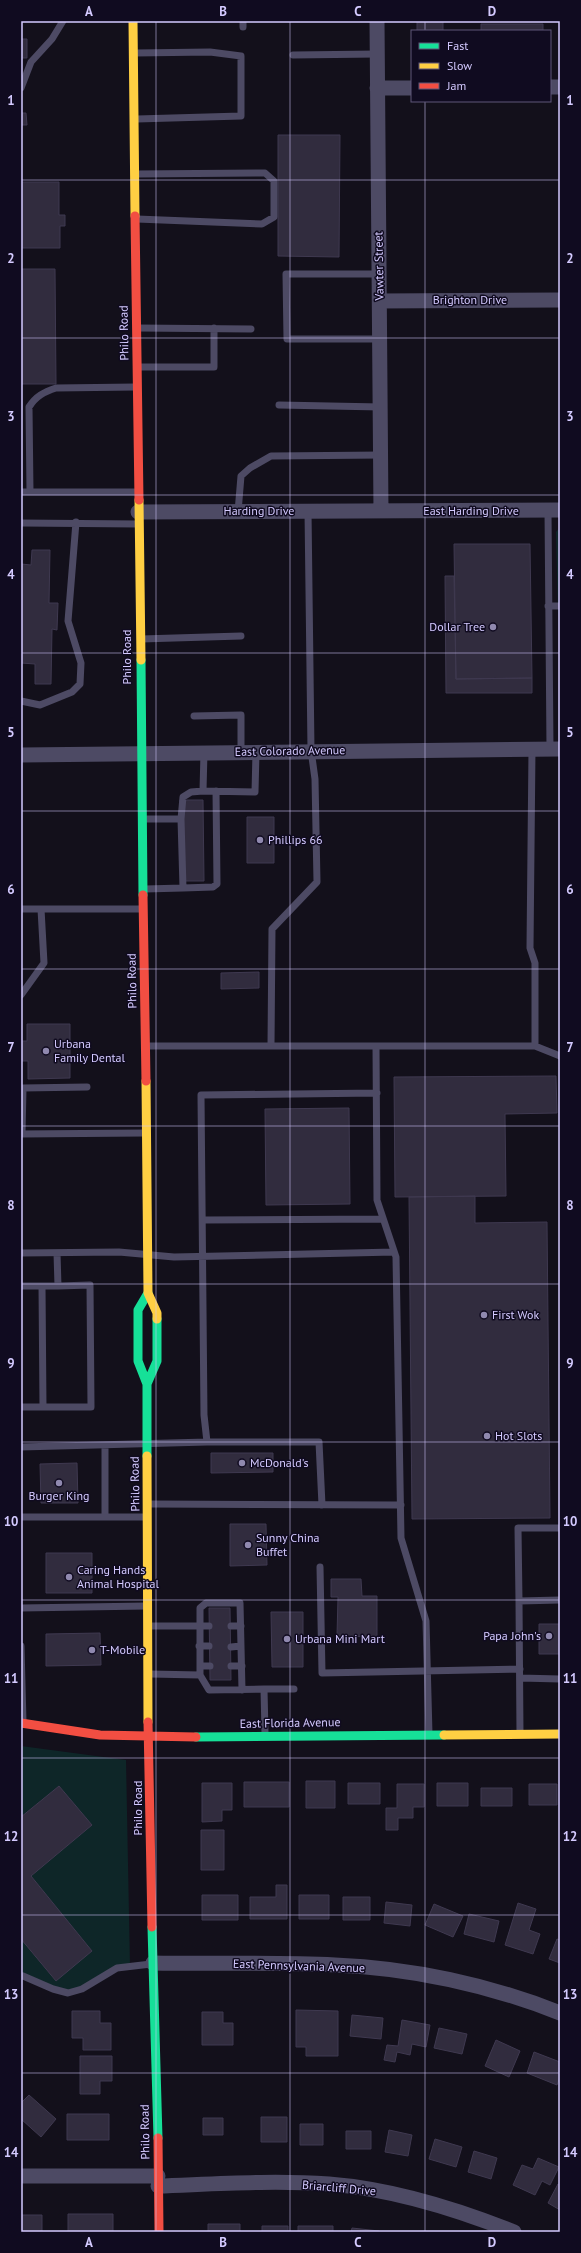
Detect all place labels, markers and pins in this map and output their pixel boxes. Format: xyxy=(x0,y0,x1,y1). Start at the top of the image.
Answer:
place label: Dollar Tree xyxy=(429,619,485,634)
marker: Dollar Tree xyxy=(488,622,498,632)
place label: Phillips 66 xyxy=(268,832,323,847)
marker: Phillips 66 xyxy=(255,835,265,845)
place label: Urbana Family Dental xyxy=(54,1036,126,1065)
marker: Urbana Family Dental xyxy=(41,1046,51,1056)
place label: First Wok xyxy=(492,1307,539,1322)
marker: First Wok xyxy=(479,1310,489,1320)
place label: Hot Slots xyxy=(495,1428,542,1443)
marker: Hot Slots xyxy=(482,1431,492,1441)
place label: McDonald's xyxy=(250,1455,309,1470)
marker: McDonald's xyxy=(237,1458,247,1468)
marker: Burger King xyxy=(54,1478,64,1488)
place label: Burger King xyxy=(29,1488,89,1503)
place label: Sunny China Buffet xyxy=(256,1530,320,1559)
marker: Sunny China Buffet xyxy=(243,1540,253,1550)
place label: Caring Hands Animal Hospital xyxy=(77,1562,159,1591)
marker: Caring Hands Animal Hospital xyxy=(64,1572,74,1582)
place label: Papa John's xyxy=(483,1628,541,1643)
place label: Urbana Mini Mart xyxy=(295,1631,385,1646)
marker: Papa John's xyxy=(544,1631,554,1641)
marker: Urbana Mini Mart xyxy=(282,1634,292,1644)
place label: T-Mobile xyxy=(100,1642,145,1657)
marker: T-Mobile xyxy=(87,1645,97,1655)

